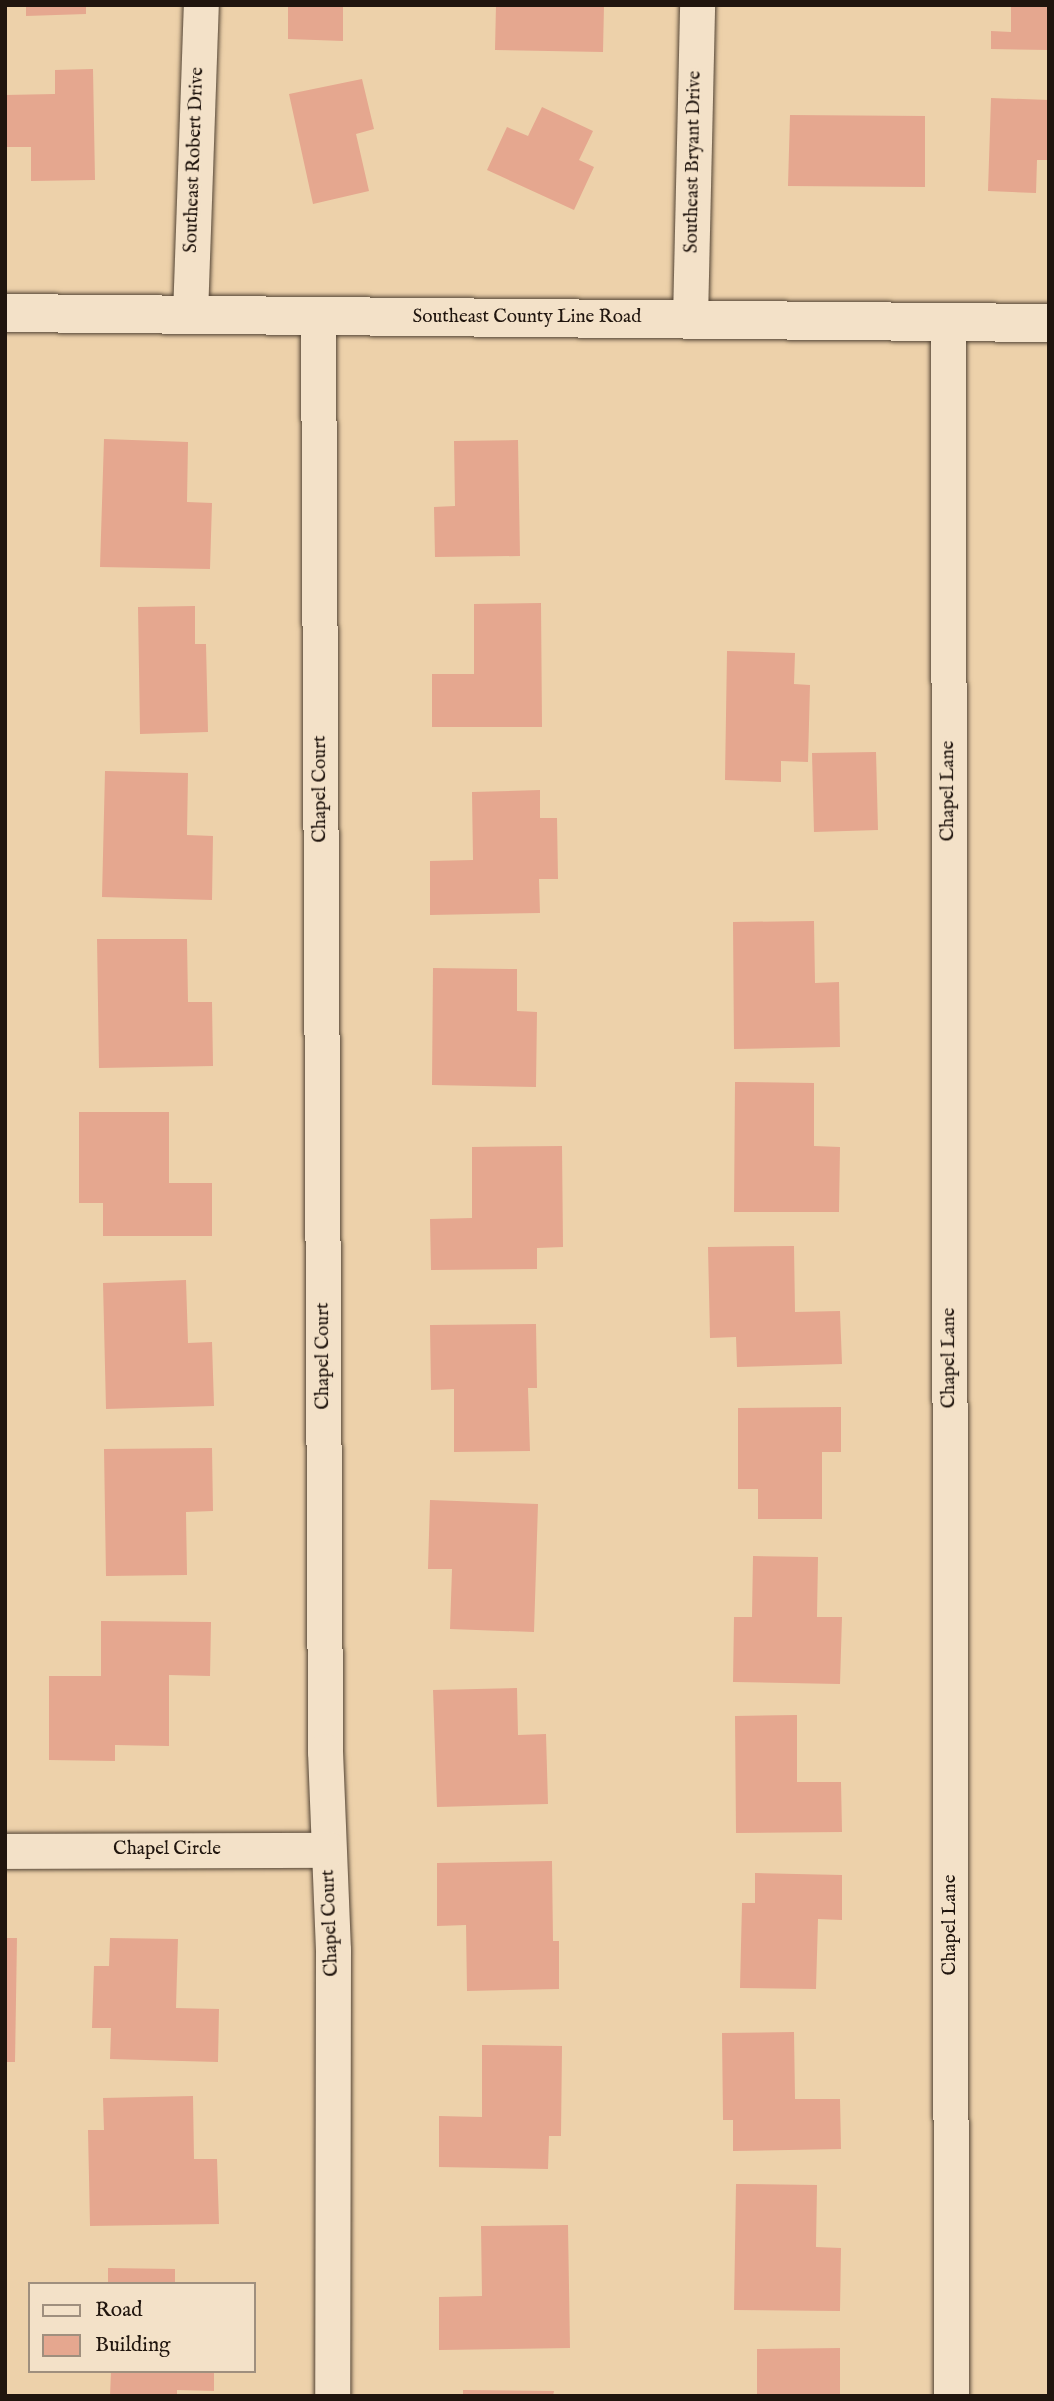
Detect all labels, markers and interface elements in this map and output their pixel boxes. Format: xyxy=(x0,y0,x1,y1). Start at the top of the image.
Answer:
street label: Southeast Robert Drive xyxy=(180,67,210,253)
street label: Southeast Bryant Drive xyxy=(681,71,707,253)
street label: Southeast County Line Road xyxy=(413,307,641,329)
street label: Chapel Court xyxy=(310,735,332,843)
street label: Chapel Lane xyxy=(938,741,960,841)
street label: Chapel Court xyxy=(313,1302,335,1410)
street label: Chapel Lane xyxy=(939,1308,961,1408)
street label: Chapel Circle xyxy=(113,1839,221,1861)
street label: Chapel Court xyxy=(318,1869,344,1977)
street label: Chapel Lane xyxy=(940,1875,962,1975)
legend xyxy=(28,2282,256,2373)
text: Road xyxy=(95,2297,142,2324)
text: Building xyxy=(95,2332,170,2359)

